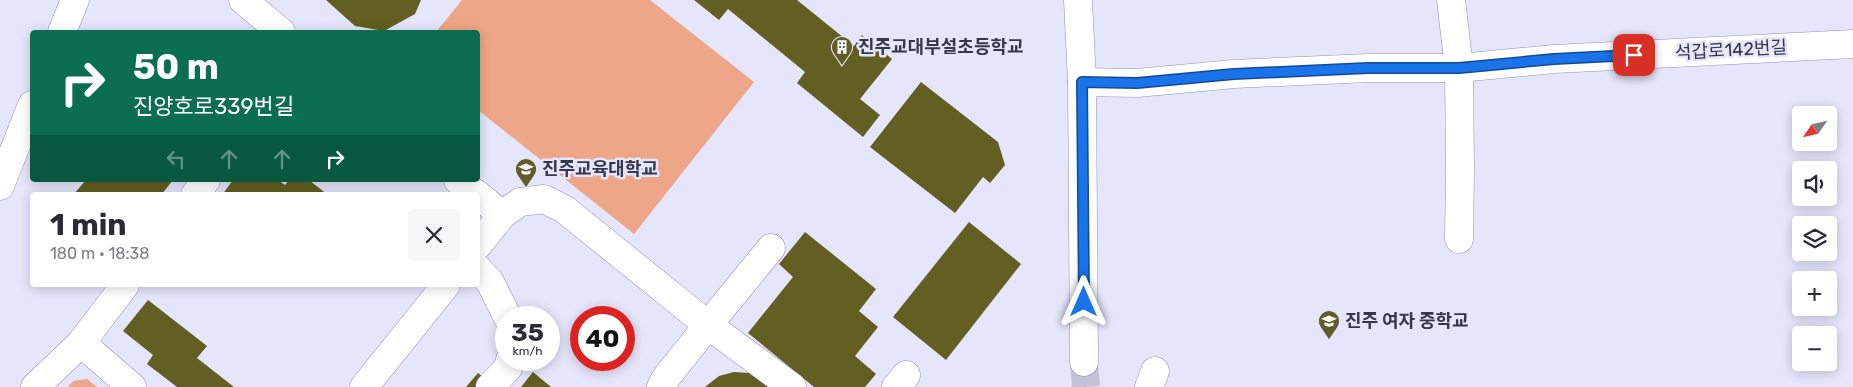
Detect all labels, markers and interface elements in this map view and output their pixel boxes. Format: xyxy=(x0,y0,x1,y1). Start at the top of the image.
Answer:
pin xyxy=(1613,34,1655,76)
building icon: 진주교대부설초등학교 xyxy=(830,35,854,66)
place label: 진주교대부설초등학교 xyxy=(858,36,1024,58)
street label: 석갑로142번길 xyxy=(1674,36,1788,64)
icon: arrive xyxy=(1620,41,1648,69)
text: 50 m xyxy=(133,46,219,88)
icon: right xyxy=(50,50,115,115)
text: 진양호로339번길 xyxy=(133,93,294,120)
north arrow xyxy=(1792,106,1838,151)
map controls xyxy=(1792,106,1837,371)
icon: left xyxy=(162,145,190,173)
icon: ahead xyxy=(215,145,243,173)
icon: ahead xyxy=(268,145,296,173)
icon: right xyxy=(321,145,349,173)
school or university icon: 진주교육대학교 xyxy=(514,157,538,188)
place label: 진주교육대학교 xyxy=(542,158,658,180)
button: sound xyxy=(1792,161,1837,206)
text: 1 min xyxy=(50,207,127,243)
button: close xyxy=(408,209,460,261)
button: layers xyxy=(1792,216,1837,261)
text: 180 m · 18:38 xyxy=(50,244,149,263)
button: + xyxy=(1792,271,1837,316)
position arrow xyxy=(1057,275,1109,327)
speed limit sign: 40 xyxy=(570,306,635,371)
school or university icon: 진주 여자 중학교 xyxy=(1317,309,1341,340)
place label: 진주 여자 중학교 xyxy=(1345,310,1469,332)
text: 35 xyxy=(511,318,544,347)
button: − xyxy=(1792,326,1837,371)
text: km/h xyxy=(513,344,542,358)

